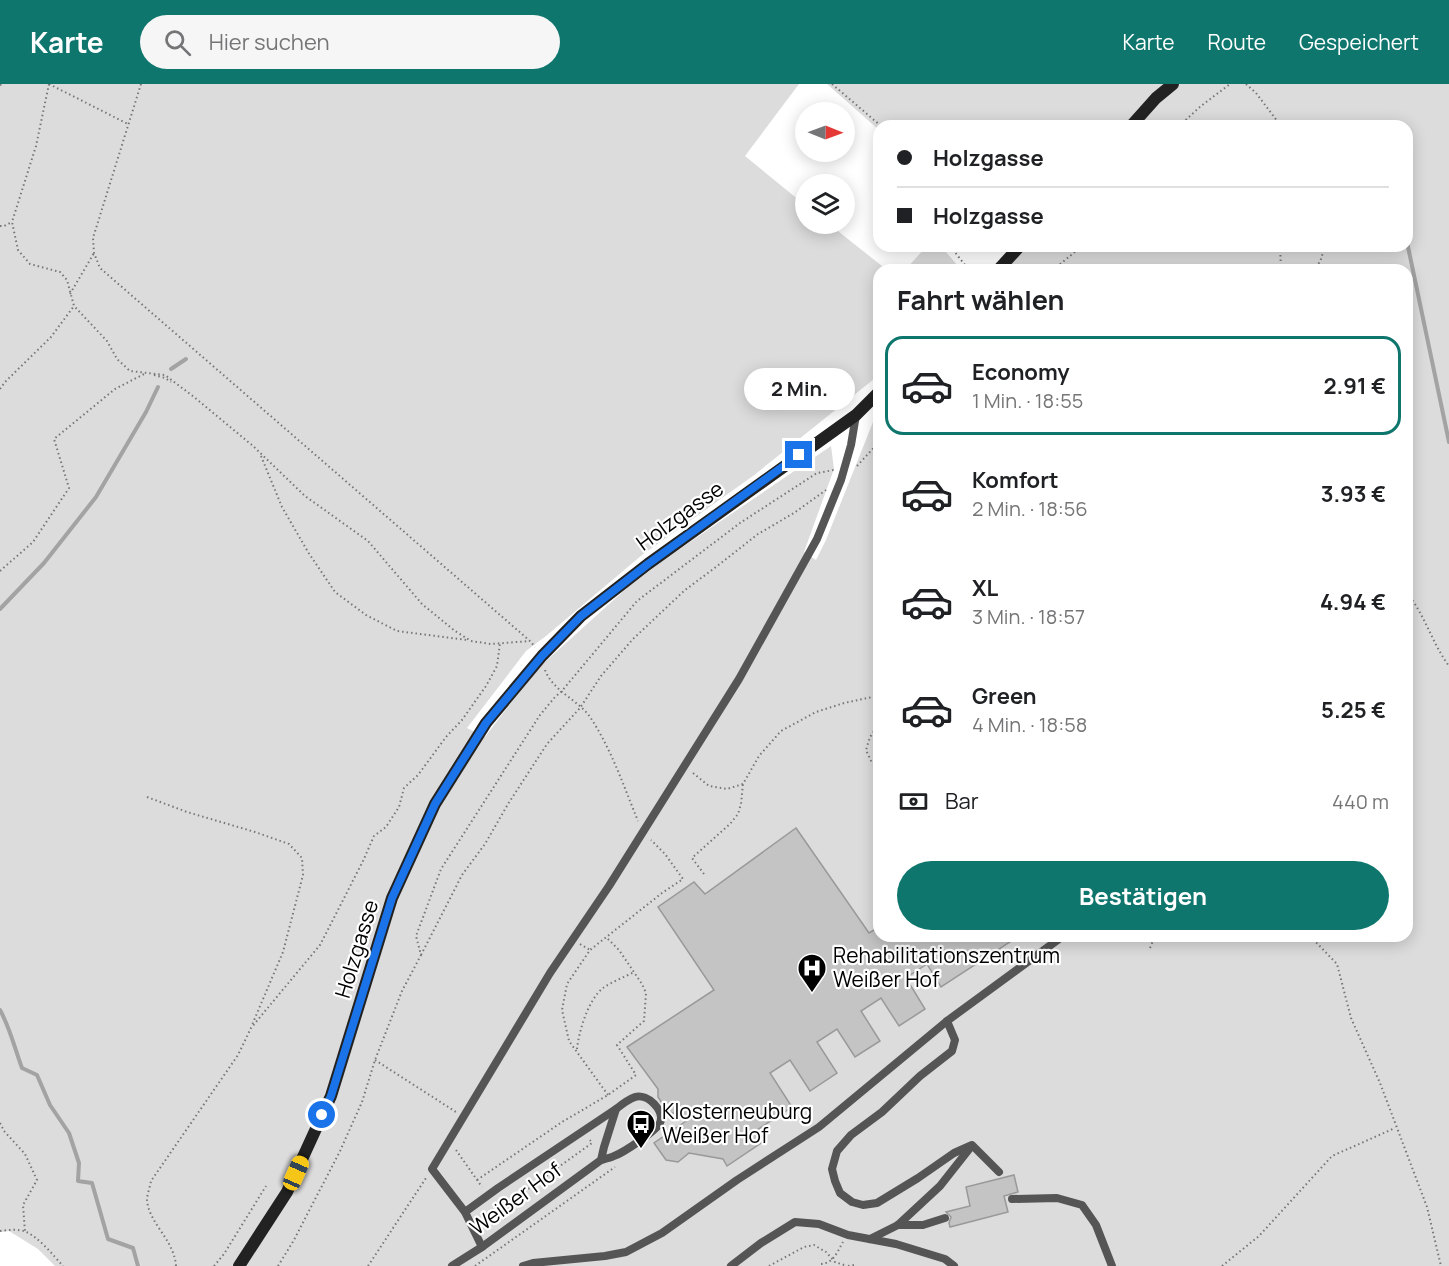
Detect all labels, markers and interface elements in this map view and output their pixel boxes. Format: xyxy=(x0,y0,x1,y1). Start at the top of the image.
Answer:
search box xyxy=(140,15,560,69)
text: Karte xyxy=(30,23,104,61)
icon: search xyxy=(161,26,194,59)
text: Hier suchen xyxy=(209,27,330,57)
text: Karte xyxy=(1123,28,1175,56)
text: Route xyxy=(1208,28,1266,56)
text: Gespeichert xyxy=(1299,28,1419,56)
north arrow xyxy=(795,102,855,162)
map controls xyxy=(795,102,855,234)
text: Holzgasse xyxy=(933,143,1044,173)
button: layers xyxy=(795,174,855,234)
text: Holzgasse xyxy=(933,201,1044,231)
text: Fahrt wählen xyxy=(897,281,1065,318)
text: Economy xyxy=(972,357,1070,387)
icon: car xyxy=(900,359,954,413)
callout: 2 Min. xyxy=(744,368,854,410)
text: 2.91 € xyxy=(1323,371,1386,401)
text: 2 Min. xyxy=(771,375,828,402)
text: 1 Min. · 18:55 xyxy=(972,387,1083,414)
route end xyxy=(785,441,812,468)
text: Komfort xyxy=(972,465,1059,495)
icon: car xyxy=(900,467,954,521)
street label: Holzgasse xyxy=(630,474,729,556)
text: 3.93 € xyxy=(1321,479,1386,509)
text: 2 Min. · 18:56 xyxy=(972,495,1088,522)
text: XL xyxy=(972,573,998,603)
icon: car xyxy=(900,575,954,629)
text: 4.94 € xyxy=(1320,587,1386,617)
text: 3 Min. · 18:57 xyxy=(972,603,1085,630)
text: Green xyxy=(972,681,1037,711)
icon: car xyxy=(900,683,954,737)
text: 5.25 € xyxy=(1321,695,1386,725)
text: 4 Min. · 18:58 xyxy=(972,711,1087,738)
icon: cash xyxy=(897,785,930,818)
text: Bar xyxy=(945,786,979,816)
text: 440 m xyxy=(1332,788,1389,815)
button: Bestätigen xyxy=(897,861,1389,930)
street label: Holzgasse xyxy=(328,896,384,1001)
place label: Rehabilitationszentrum Weißer Hof xyxy=(833,941,1060,993)
hospital icon: Rehabilitationszentrum Weißer Hof xyxy=(796,952,828,994)
place label: Klosterneuburg Weißer Hof xyxy=(662,1097,812,1149)
route start xyxy=(308,1101,335,1128)
bus stop icon: Klosterneuburg Weißer Hof xyxy=(625,1108,657,1150)
car xyxy=(280,1153,312,1193)
street label: Weißer Hof xyxy=(464,1155,567,1241)

